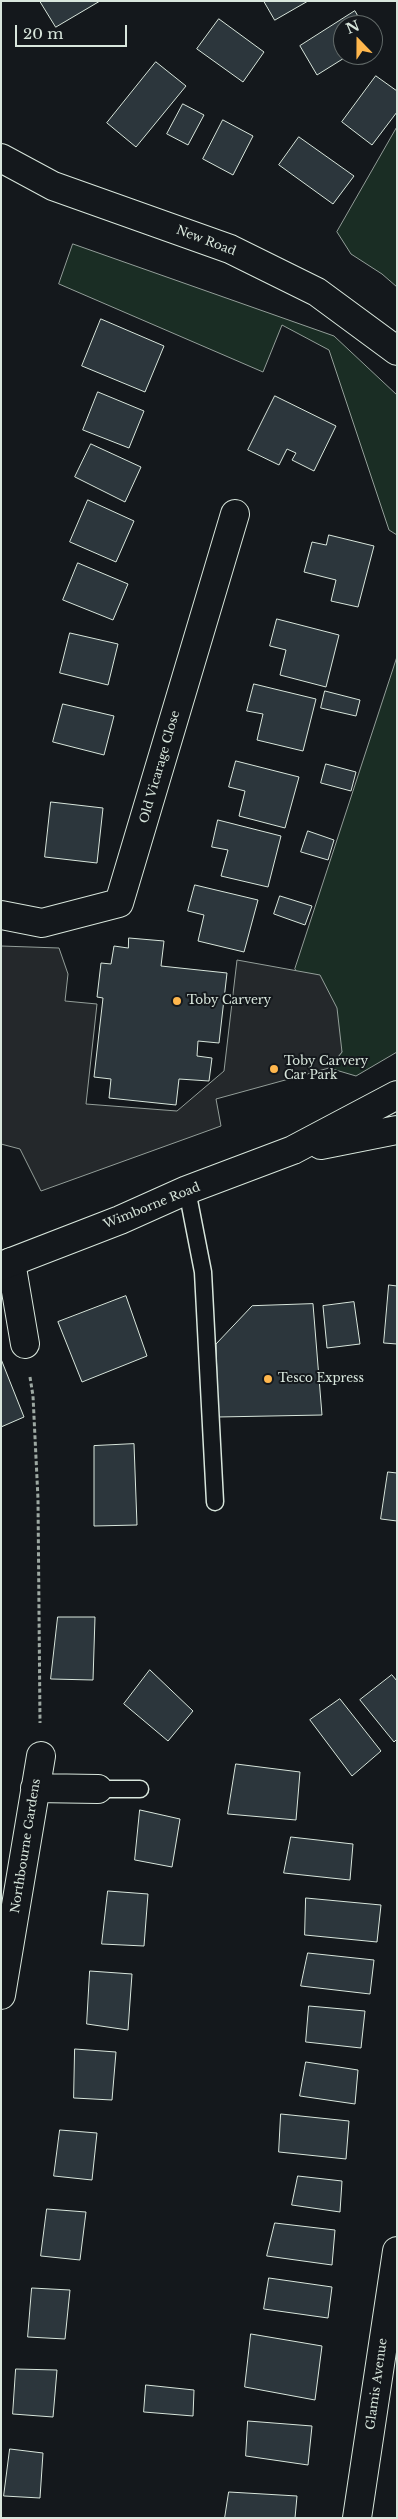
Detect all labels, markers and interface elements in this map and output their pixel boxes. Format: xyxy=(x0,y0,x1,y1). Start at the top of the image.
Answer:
scale bar xyxy=(18,15,130,47)
north arrow xyxy=(333,15,383,65)
text: N xyxy=(343,16,362,38)
text: 20 m xyxy=(23,24,63,43)
street label: New Road xyxy=(174,223,238,259)
street label: Old Vicarage Close xyxy=(137,709,183,825)
place label: Toby Carvery xyxy=(187,994,271,1008)
marker: Toby Carvery xyxy=(171,995,183,1007)
place label: Toby Carvery Car Park xyxy=(284,1055,368,1083)
marker: Toby Carvery Car Park xyxy=(268,1063,280,1075)
street label: Wimborne Road xyxy=(102,1180,202,1232)
place label: Tesco Express xyxy=(278,1372,364,1386)
marker: Tesco Express xyxy=(262,1373,274,1385)
street label: Northbourne Gardens xyxy=(8,1778,44,1914)
street label: Glamis Avenue xyxy=(363,2337,391,2431)

